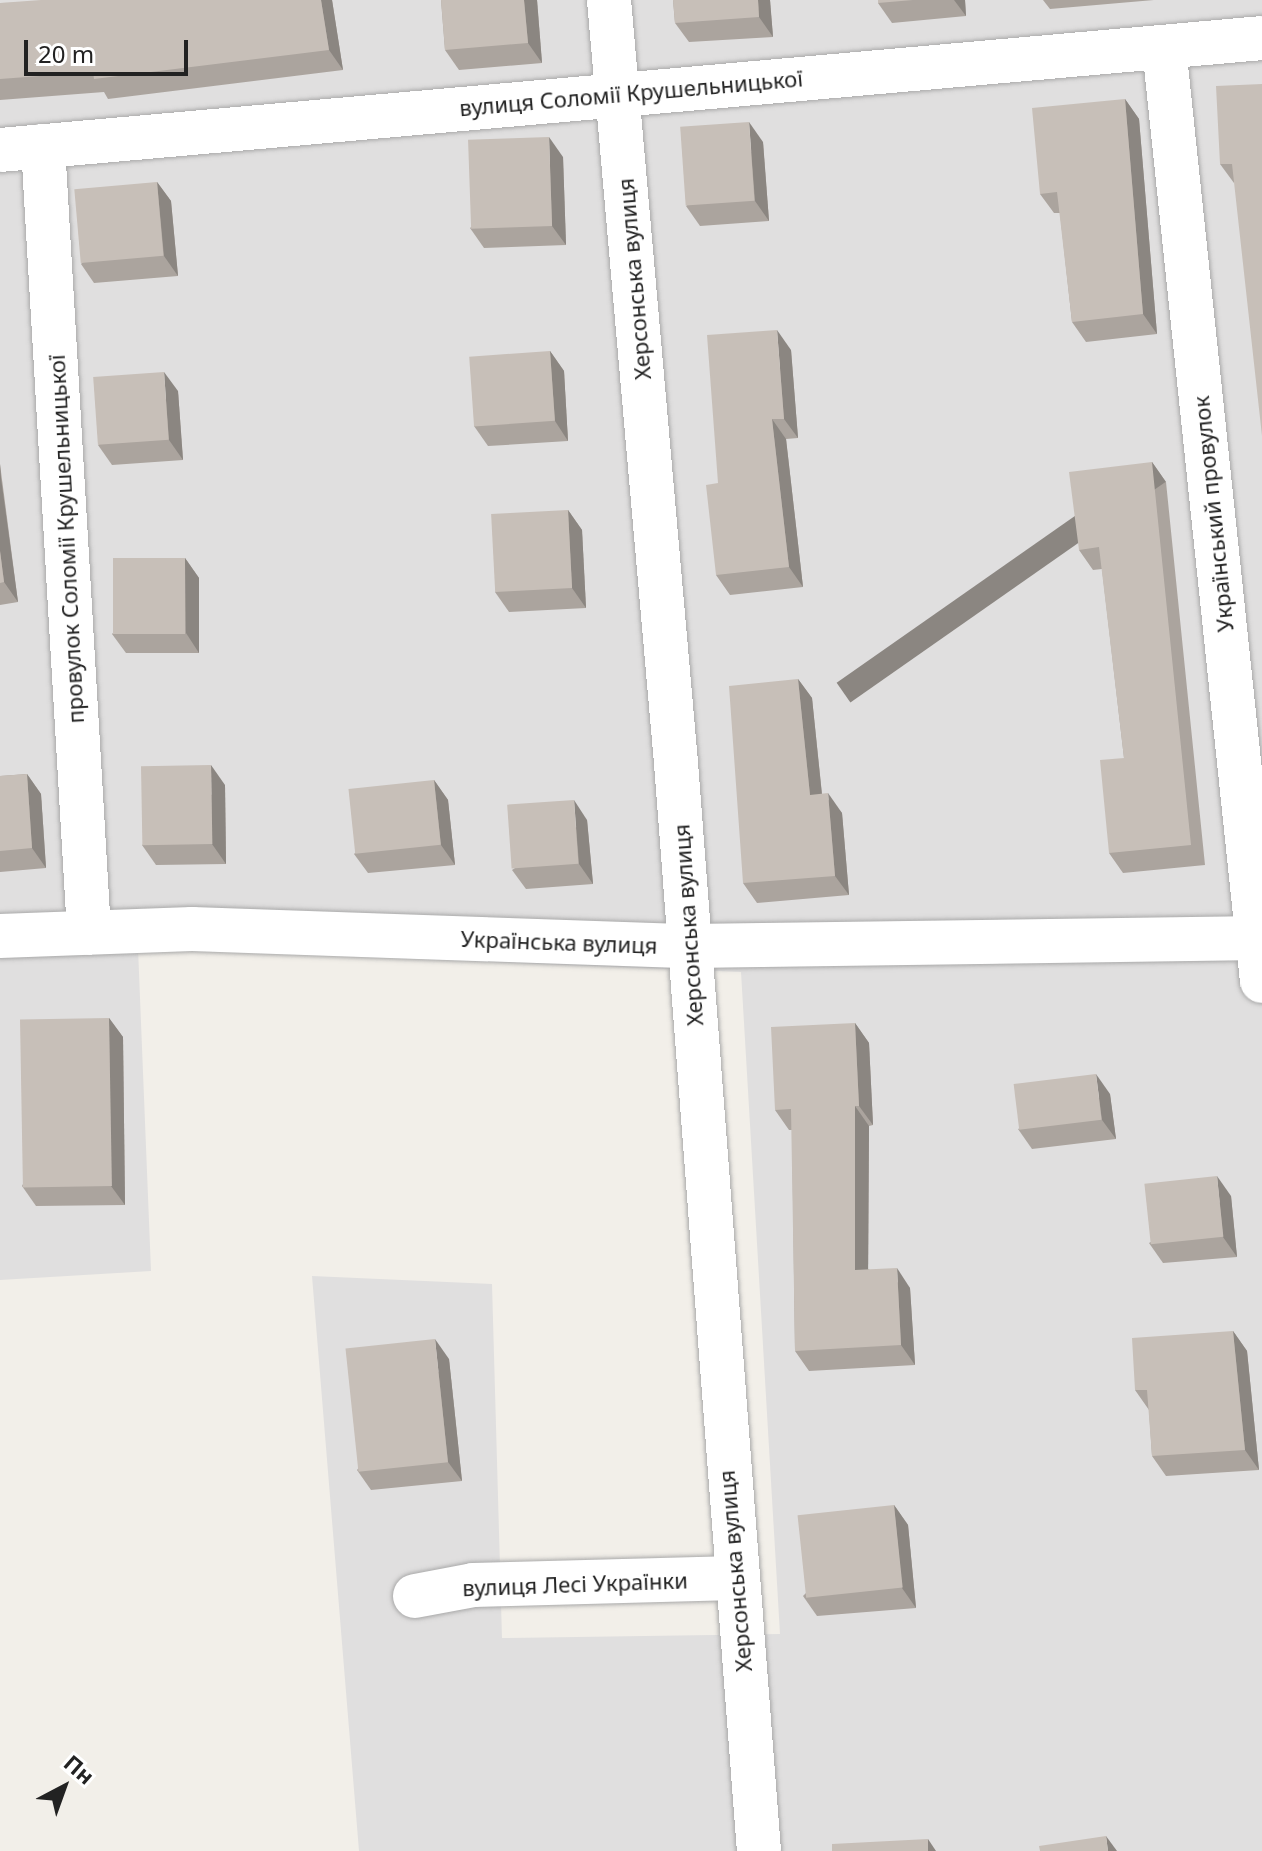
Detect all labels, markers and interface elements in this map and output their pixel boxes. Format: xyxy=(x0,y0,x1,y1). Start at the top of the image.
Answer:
scale bar xyxy=(28,24,192,74)
text: 20 m xyxy=(38,37,94,70)
street label: вулиця Соломії Крушельницької xyxy=(458,65,804,121)
street label: Херсонська вулиця xyxy=(612,177,656,381)
street label: провулок Соломії Крушельницької xyxy=(43,354,89,724)
street label: Український провулок xyxy=(1187,395,1239,633)
street label: Херсонська вулиця xyxy=(668,823,708,1027)
street label: Українська вулиця xyxy=(460,925,658,959)
street label: Херсонська вулиця xyxy=(713,1469,757,1673)
street label: вулиця Лесі Українки xyxy=(462,1567,688,1601)
north arrow xyxy=(24,1747,104,1827)
text: Пн xyxy=(58,1747,101,1790)

